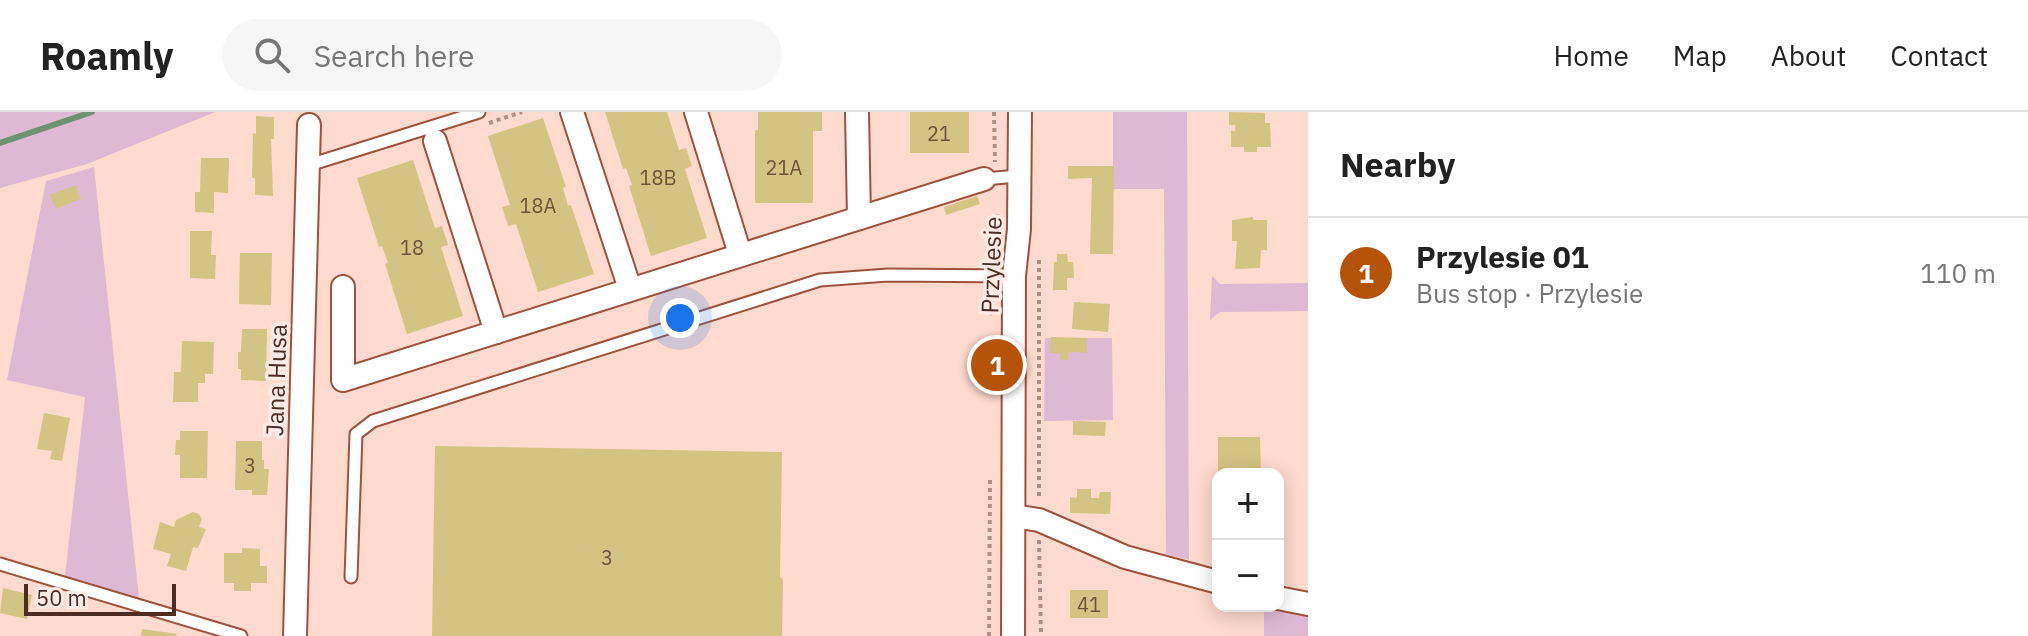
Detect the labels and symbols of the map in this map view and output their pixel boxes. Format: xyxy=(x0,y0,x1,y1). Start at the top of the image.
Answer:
house number: 21 xyxy=(927,120,951,147)
house number: 21A xyxy=(766,154,803,181)
house number: 18B xyxy=(639,164,677,191)
house number: 18A xyxy=(520,192,557,219)
street label: Przylesie xyxy=(973,216,1009,314)
house number: 18 xyxy=(400,234,424,261)
your location xyxy=(660,298,700,338)
street label: Jana Husa xyxy=(258,323,294,437)
pin: 1 xyxy=(971,335,1023,395)
house number: 3 xyxy=(244,452,256,479)
house number: 3 xyxy=(601,544,613,571)
scale bar xyxy=(24,580,176,616)
house number: 41 xyxy=(1077,591,1101,618)

